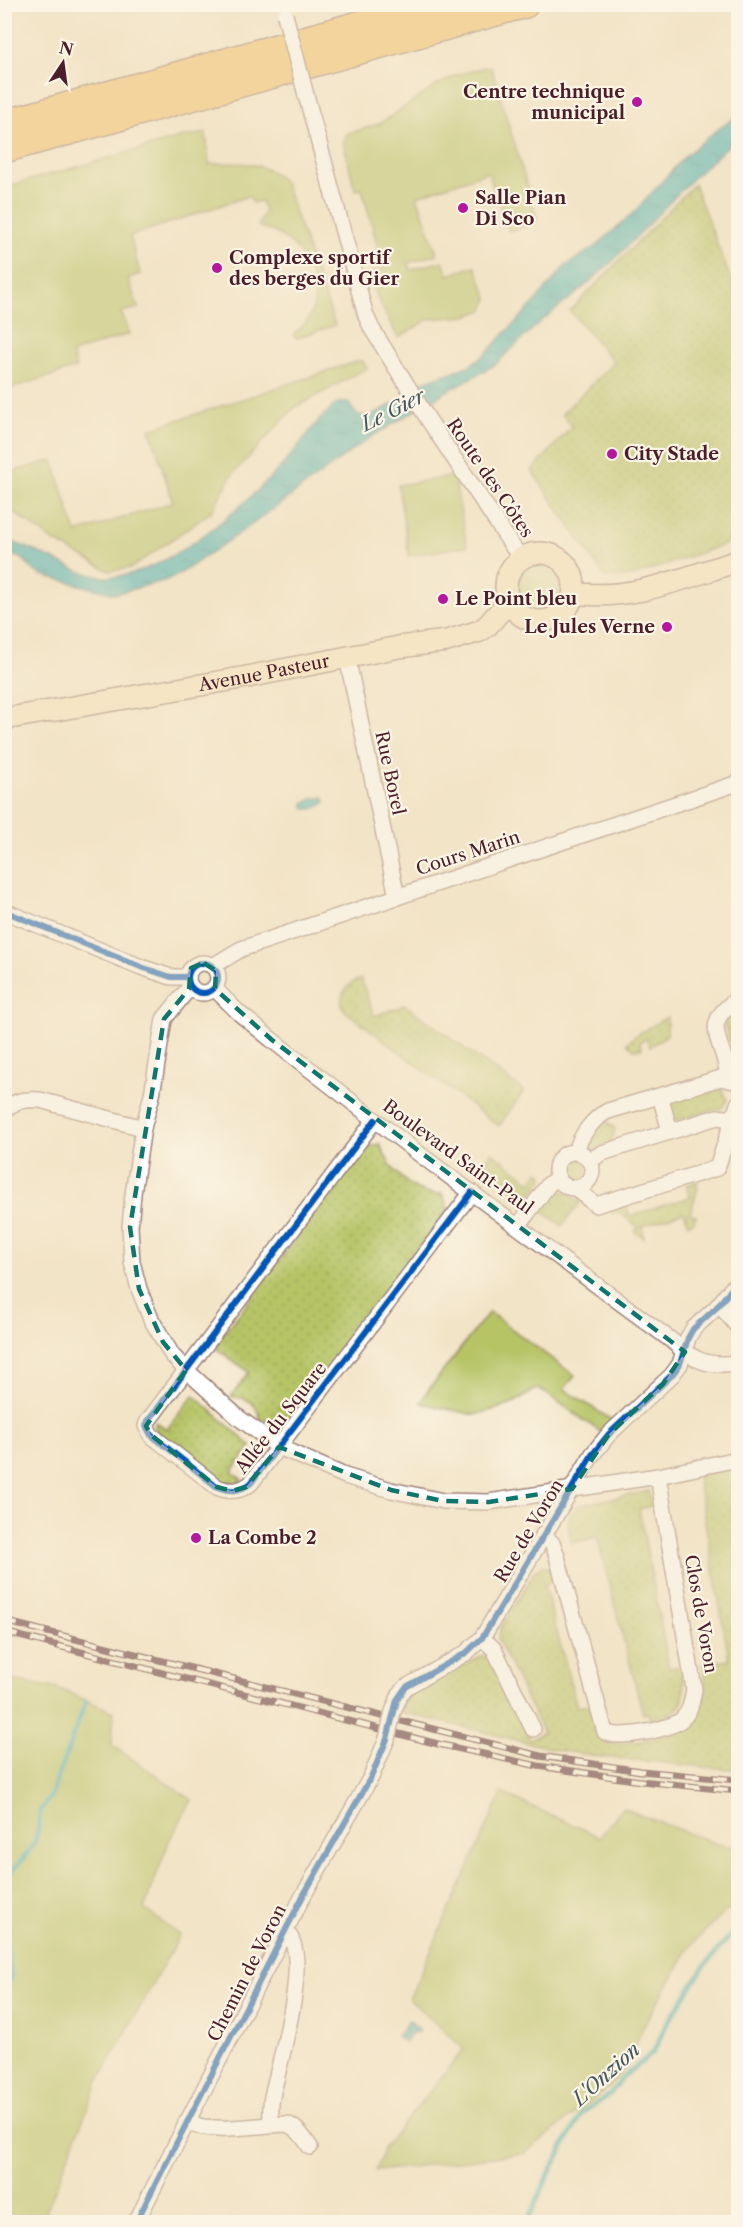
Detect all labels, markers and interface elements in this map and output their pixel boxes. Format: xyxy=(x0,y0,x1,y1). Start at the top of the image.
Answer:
north arrow xyxy=(33,33,93,93)
text: N xyxy=(57,37,75,60)
place label: Centre technique municipal xyxy=(463,81,625,124)
marker: Centre technique municipal xyxy=(630,95,644,109)
place label: Salle Pian Di Sco xyxy=(475,187,567,230)
marker: Salle Pian Di Sco xyxy=(456,201,470,215)
place label: Complexe sportif des berges du Gier xyxy=(229,247,400,290)
marker: Complexe sportif des berges du Gier xyxy=(210,261,224,275)
water label: Le Gier xyxy=(355,383,431,437)
street label: Route des Côtes xyxy=(442,414,538,542)
place label: City Stade xyxy=(624,443,719,465)
marker: City Stade xyxy=(605,447,619,461)
place label: Le Point bleu xyxy=(455,588,577,610)
marker: Le Point bleu xyxy=(436,592,450,606)
place label: Le Jules Verne xyxy=(524,616,655,638)
marker: Le Jules Verne xyxy=(660,620,674,634)
street label: Avenue Pasteur xyxy=(196,650,332,696)
street label: Rue Borel xyxy=(370,729,410,817)
street label: Cours Marin xyxy=(413,826,523,880)
street label: Boulevard Saint-Paul xyxy=(378,1095,538,1219)
street label: Allée du Square xyxy=(230,1358,331,1479)
street label: Rue de Voron xyxy=(490,1475,568,1587)
place label: La Combe 2 xyxy=(208,1527,317,1549)
marker: La Combe 2 xyxy=(189,1531,203,1545)
street label: Clos de Voron xyxy=(680,1553,722,1675)
street label: Chemin de Voron xyxy=(203,1901,291,2045)
water label: L'Onzion xyxy=(566,2037,645,2112)

